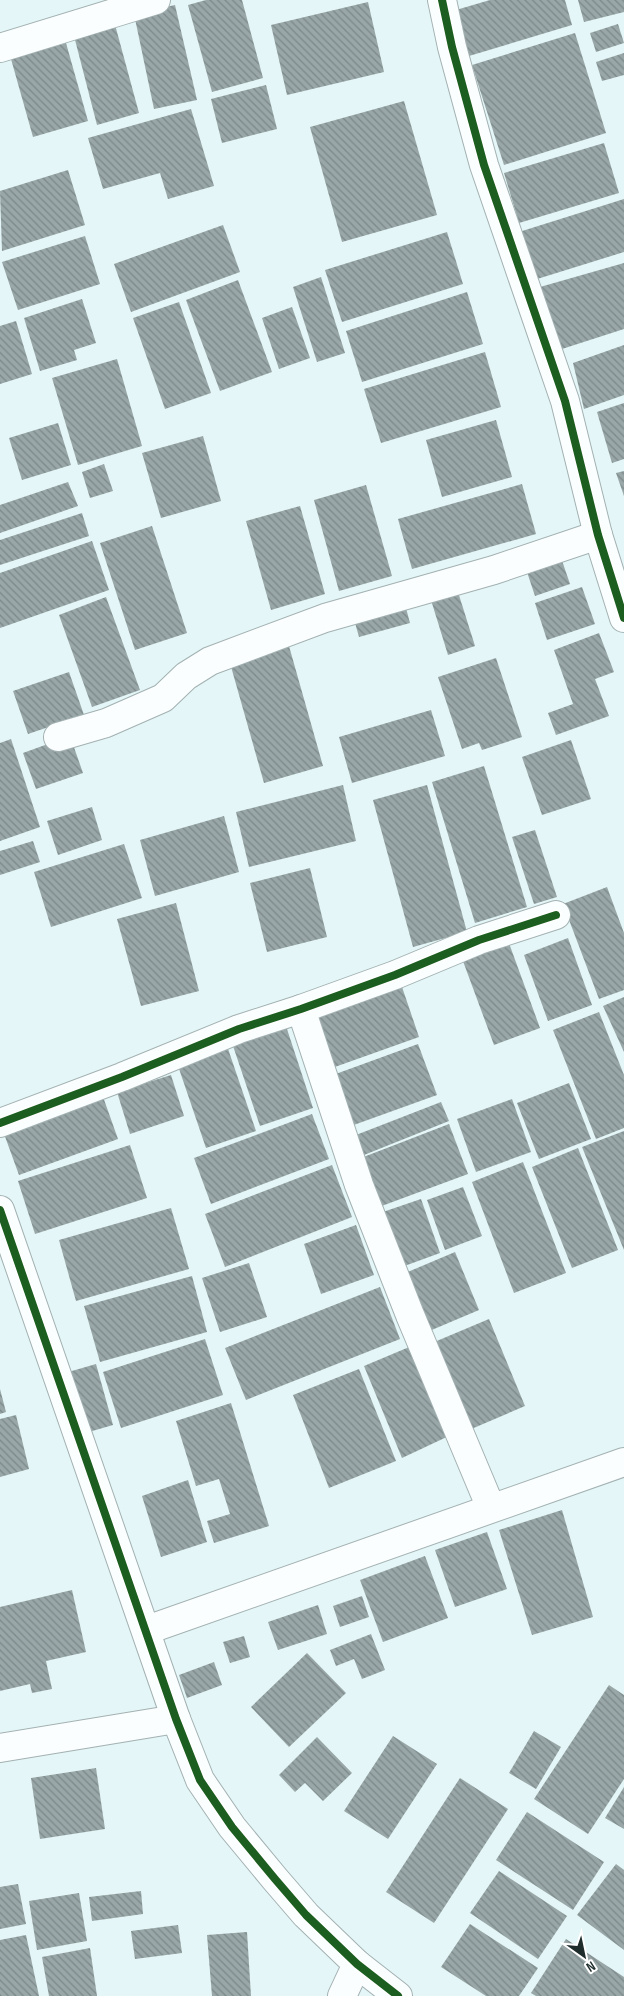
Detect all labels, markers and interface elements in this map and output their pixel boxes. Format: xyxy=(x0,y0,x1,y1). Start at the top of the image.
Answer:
north arrow xyxy=(559,1931,609,1981)
text: N xyxy=(583,1957,599,1976)

